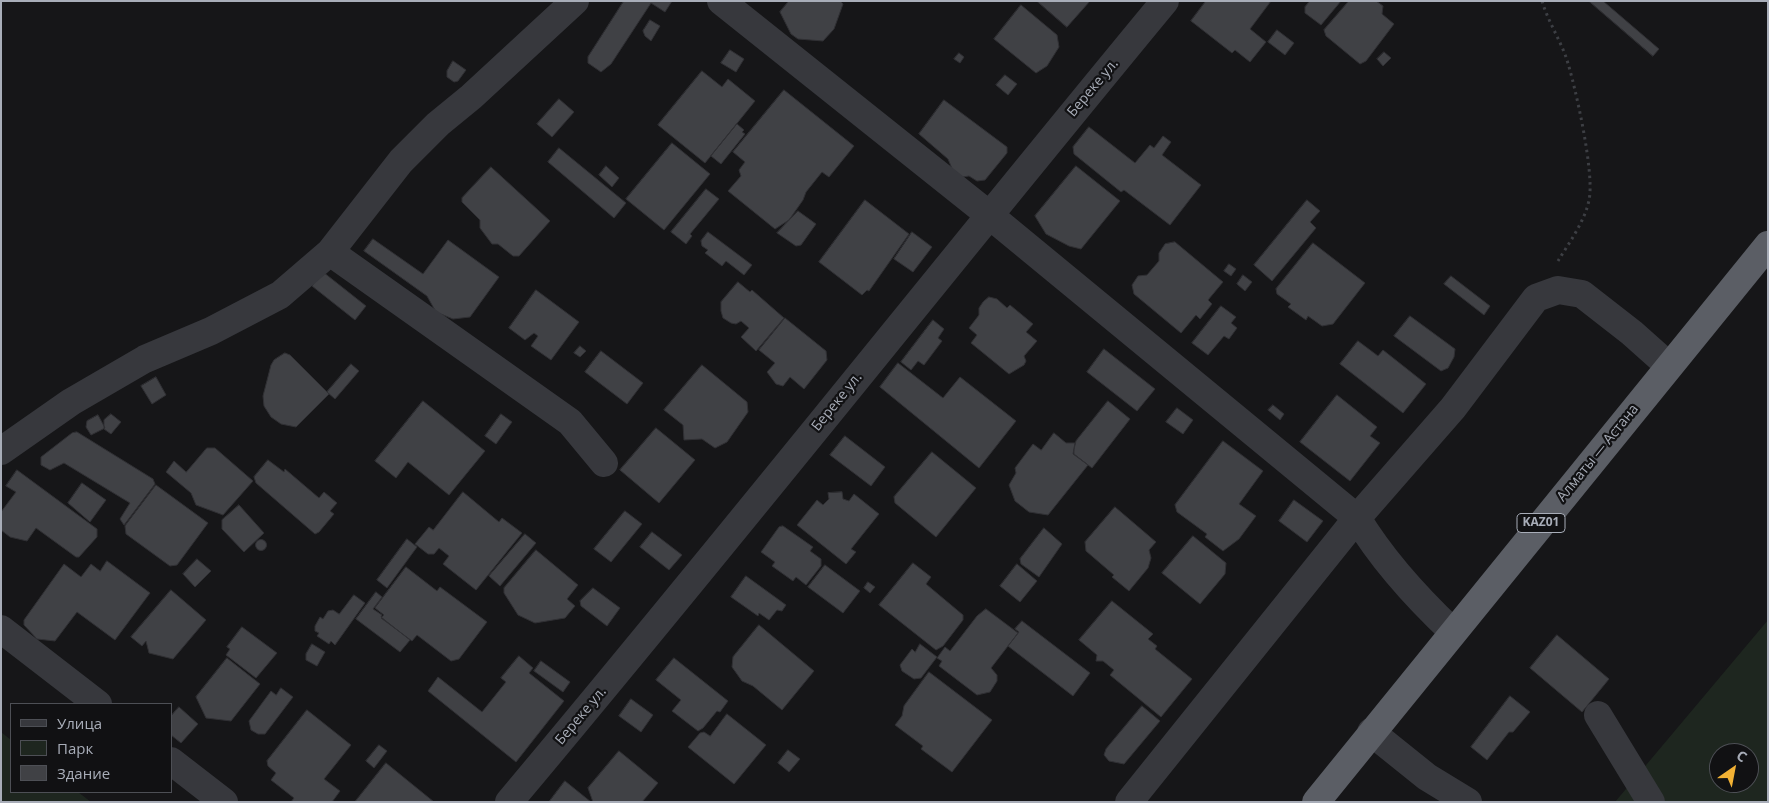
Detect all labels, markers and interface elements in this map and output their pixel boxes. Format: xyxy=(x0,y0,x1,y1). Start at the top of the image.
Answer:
street label: Береке ул. xyxy=(1064,56,1122,120)
street label: Береке ул. xyxy=(808,369,866,435)
street label: Алматы — Астана xyxy=(1554,401,1642,505)
road number: KАZ01 xyxy=(1517,514,1565,532)
street label: Береке ул. xyxy=(552,684,610,748)
legend xyxy=(10,703,172,793)
text: Улица xyxy=(57,713,102,733)
text: Парк xyxy=(57,738,93,758)
north arrow xyxy=(1709,743,1759,793)
text: С xyxy=(1733,745,1751,766)
text: Здание xyxy=(57,763,110,783)

